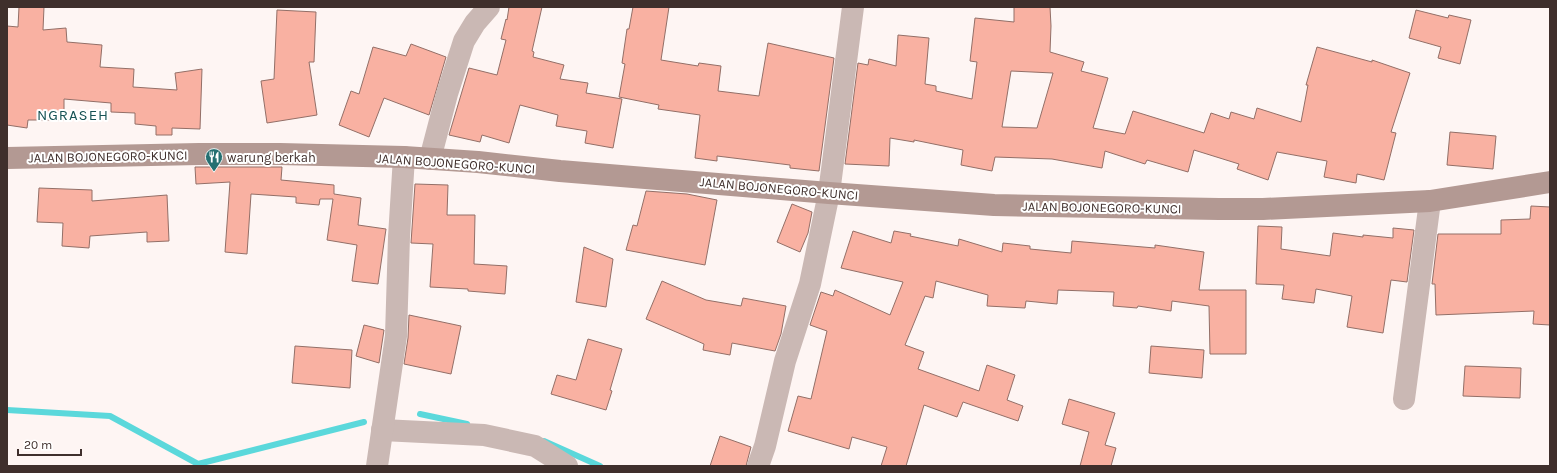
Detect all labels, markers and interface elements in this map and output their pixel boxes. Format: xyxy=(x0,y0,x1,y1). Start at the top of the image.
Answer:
district label: NGRASEH xyxy=(37,106,109,124)
restaurant icon: warung berkah xyxy=(204,147,224,172)
street label: JALAN BOJONEGORO-KUNCI xyxy=(28,148,188,165)
place label: warung berkah xyxy=(227,150,316,165)
street label: JALAN BOJONEGORO-KUNCI xyxy=(376,150,536,177)
street label: JALAN BOJONEGORO-KUNCI xyxy=(699,174,859,203)
street label: JALAN BOJONEGORO-KUNCI xyxy=(1022,199,1182,216)
scale bar xyxy=(18,431,81,457)
text: 20 m xyxy=(24,438,52,452)

